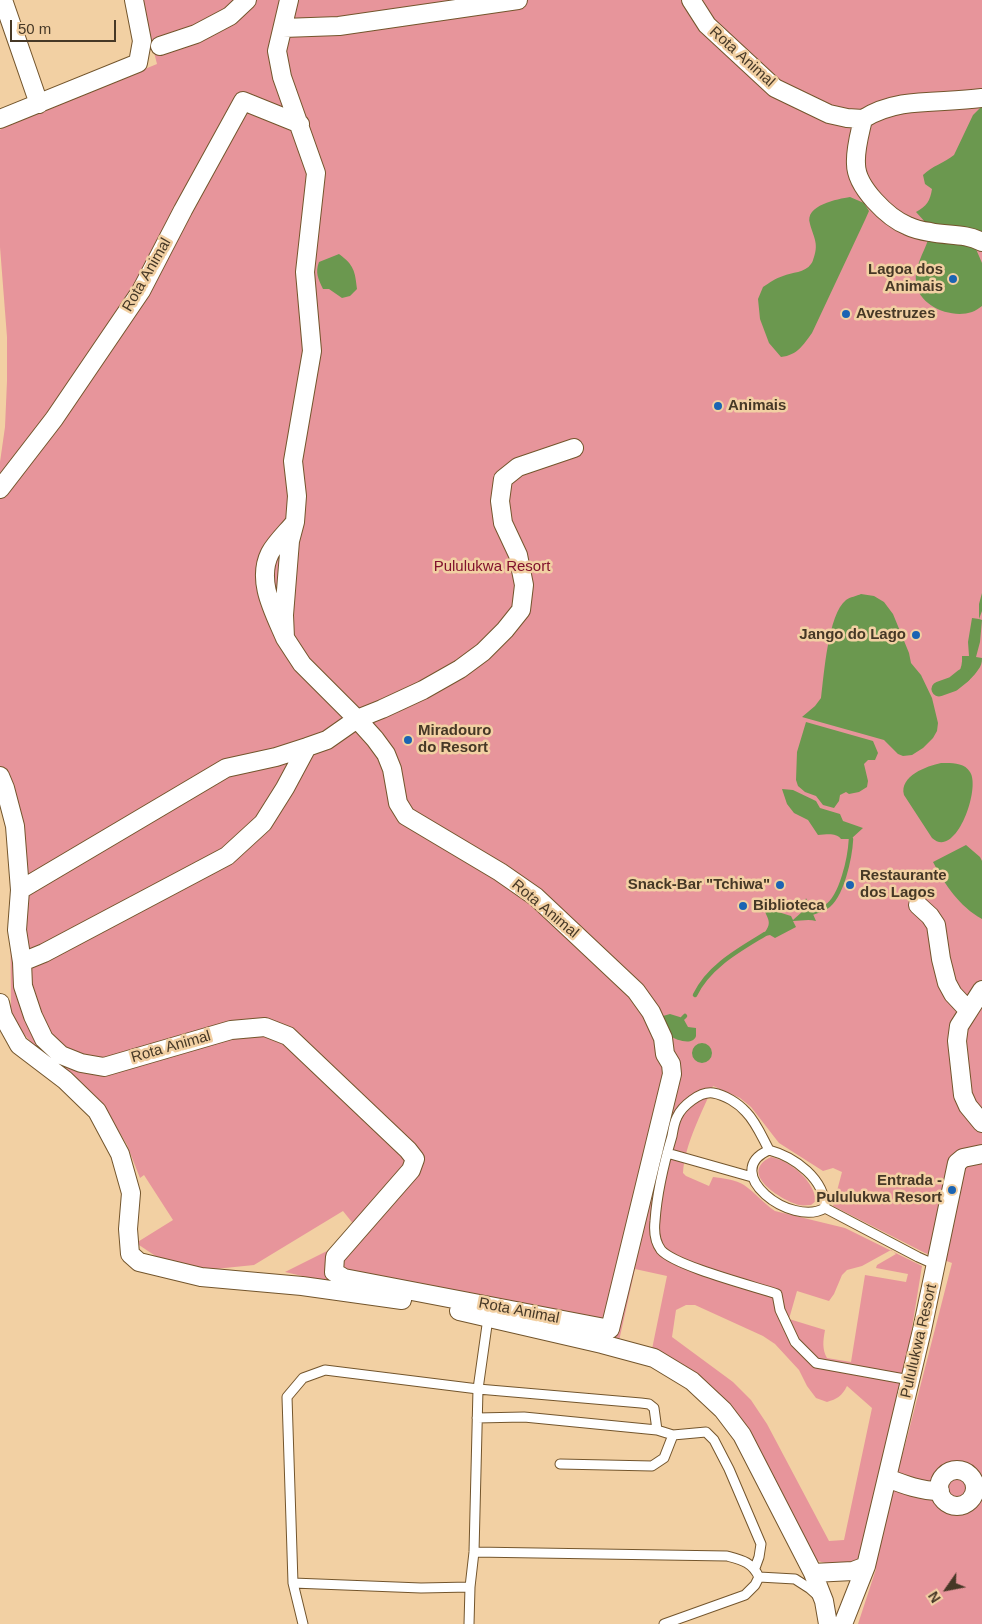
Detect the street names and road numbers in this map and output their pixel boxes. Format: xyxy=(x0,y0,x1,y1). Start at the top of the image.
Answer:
street label: Rota Animal xyxy=(706,23,778,91)
street label: Rota Animal xyxy=(119,235,175,315)
street label: Rota Animal xyxy=(508,876,582,942)
street label: Rota Animal xyxy=(129,1027,213,1067)
street label: Pululukwa Resort xyxy=(897,1282,941,1400)
street label: Rota Animal xyxy=(477,1294,561,1328)

